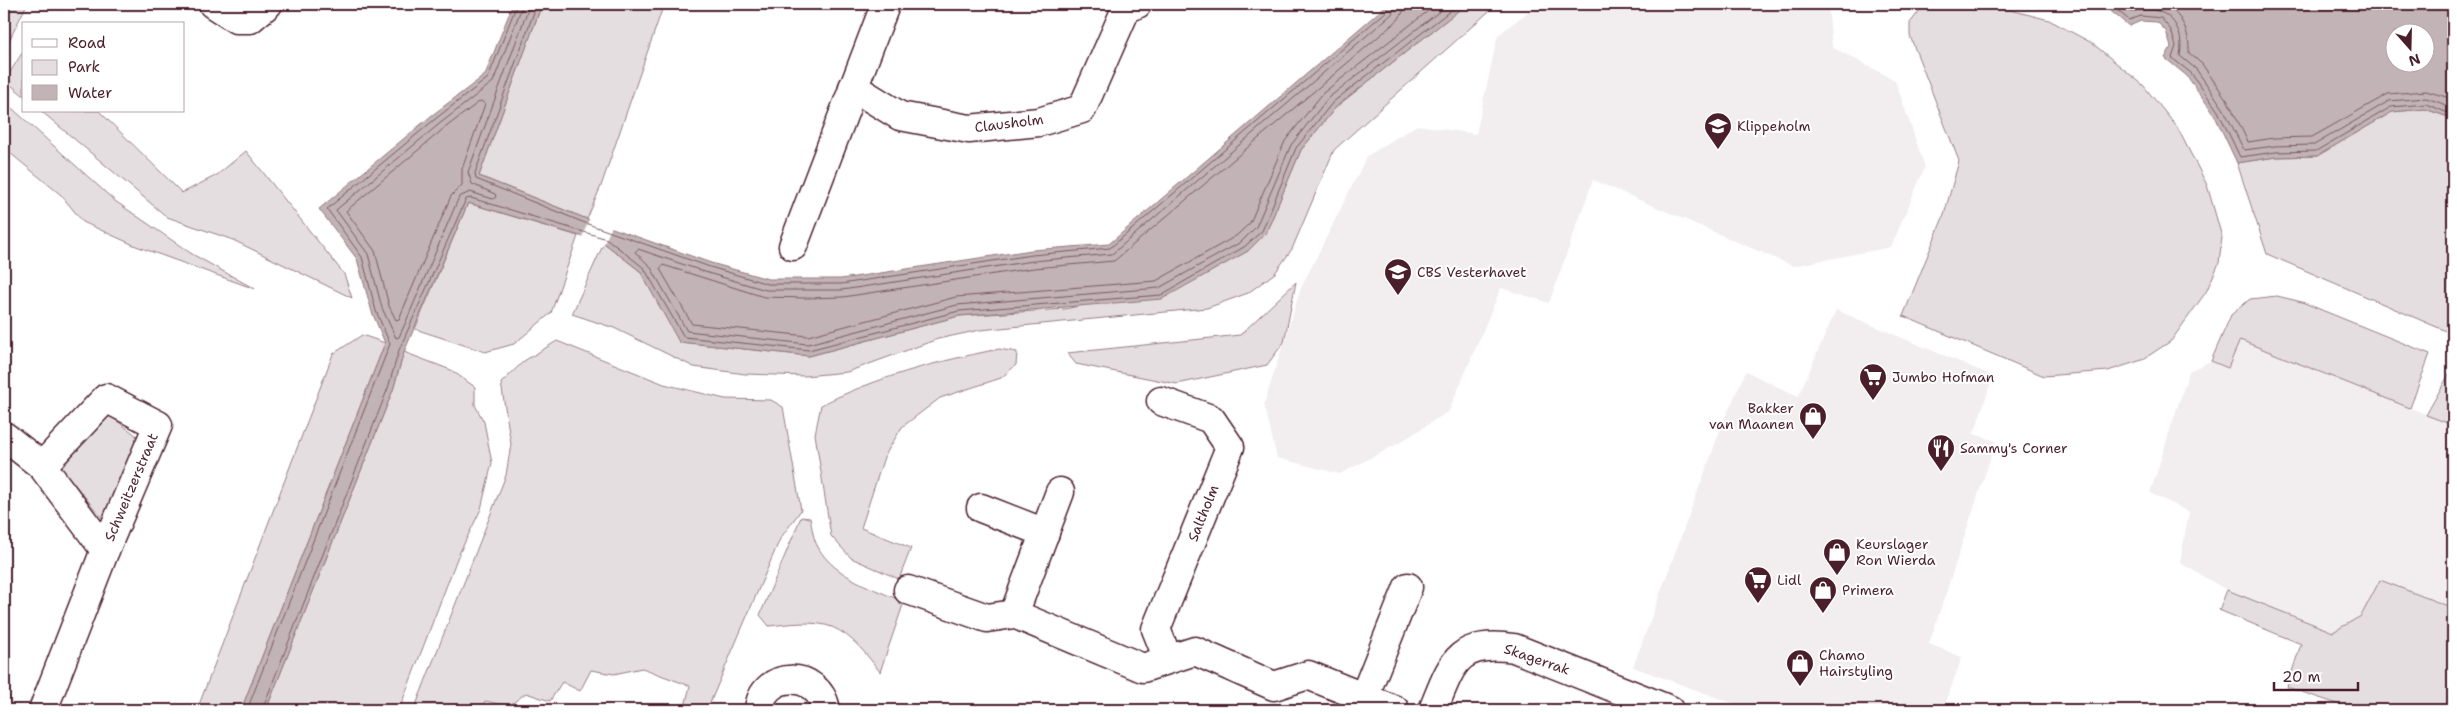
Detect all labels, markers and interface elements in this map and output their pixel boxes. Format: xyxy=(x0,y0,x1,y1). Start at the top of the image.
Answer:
legend xyxy=(22,22,185,112)
north arrow xyxy=(2384,22,2434,72)
text: Road xyxy=(68,33,106,53)
text: N xyxy=(2406,50,2423,71)
text: Park xyxy=(68,57,100,77)
text: Water xyxy=(68,83,112,103)
street label: Clausholm xyxy=(974,110,1044,136)
school or university icon: Klippeholm xyxy=(1703,111,1733,150)
place label: Klippeholm xyxy=(1737,117,1811,135)
school or university icon: CBS Vesterhavet xyxy=(1383,257,1413,296)
place label: CBS Vesterhavet xyxy=(1417,263,1526,281)
supermarket icon: Jumbo Hofman xyxy=(1858,362,1888,401)
place label: Jumbo Hofman xyxy=(1892,368,1995,386)
place label: Bakker van Maanen xyxy=(1709,399,1794,433)
shop icon: Bakker van Maanen xyxy=(1798,401,1828,440)
street label: Schweitzerstraat xyxy=(100,430,162,544)
restaurant icon: Sammy's Corner xyxy=(1926,433,1956,472)
place label: Sammy's Corner xyxy=(1960,439,2068,457)
street label: Saltholm xyxy=(1184,482,1222,544)
place label: Keurslager Ron Wierda xyxy=(1856,535,1936,569)
shop icon: Keurslager Ron Wierda xyxy=(1822,537,1852,576)
supermarket icon: Lidl xyxy=(1743,565,1773,604)
place label: Lidl xyxy=(1777,571,1802,589)
shop icon: Primera xyxy=(1808,575,1838,614)
place label: Primera xyxy=(1842,581,1894,599)
street label: Skagerrak xyxy=(1502,639,1572,679)
place label: Chamo Hairstyling xyxy=(1819,646,1893,680)
shop icon: Chamo Hairstyling xyxy=(1785,648,1815,687)
scale bar xyxy=(2274,659,2358,691)
text: 20 m xyxy=(2282,667,2321,687)

